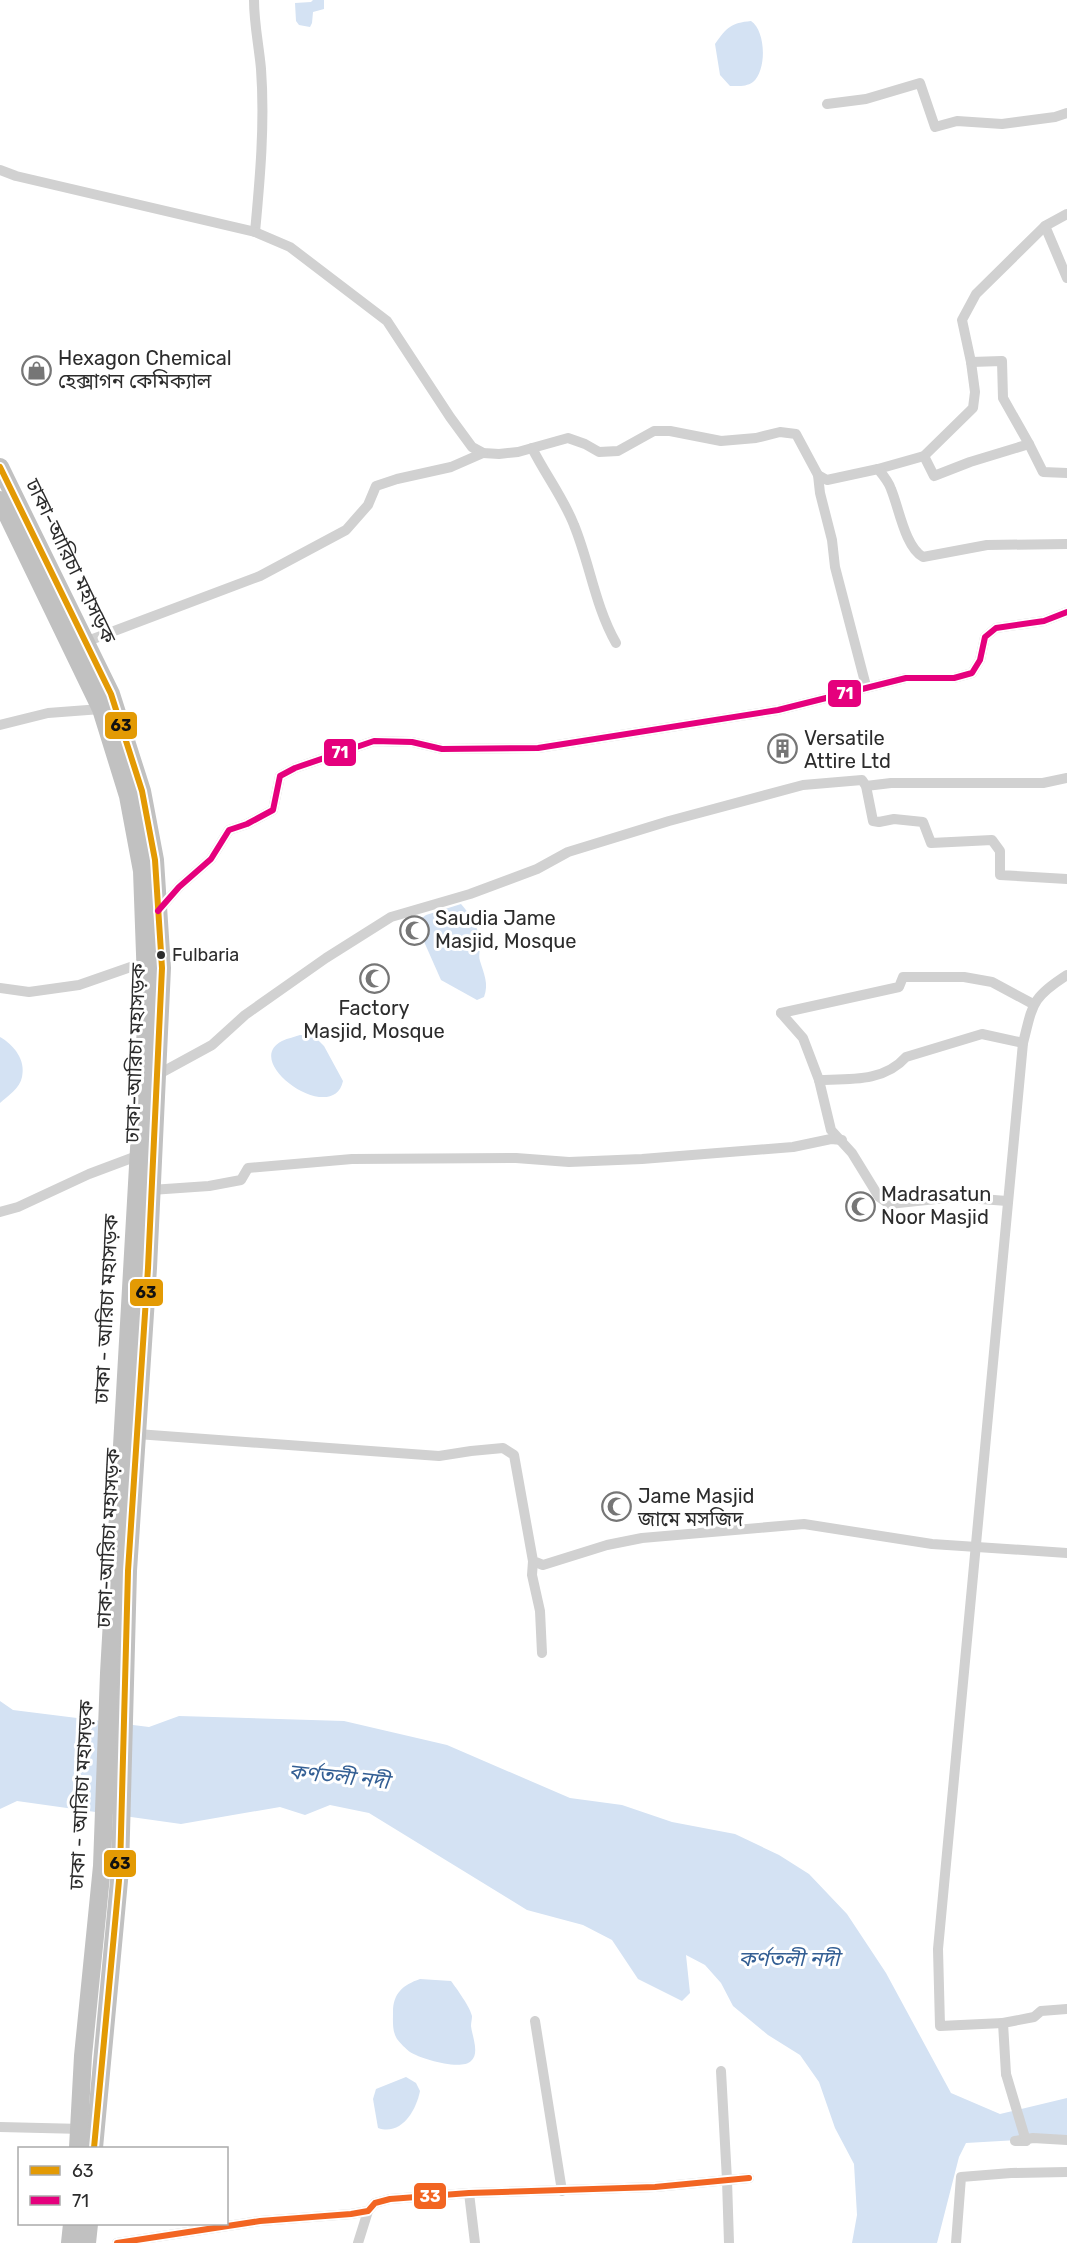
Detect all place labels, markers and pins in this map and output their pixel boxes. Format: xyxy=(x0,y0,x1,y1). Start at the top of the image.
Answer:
place label: Hexagon Chemical হেক্সাগন কেমিক্যাল xyxy=(58,346,232,393)
shop icon: Hexagon Chemical হেক্সাগন কেমিক্যাল xyxy=(21,354,53,386)
place label: Versatile Attire Ltd xyxy=(804,726,891,773)
building icon: Versatile Attire Ltd xyxy=(767,733,799,765)
place label: Saudia Jame Masjid, Mosque xyxy=(435,906,577,953)
mosque icon: Saudia Jame Masjid, Mosque xyxy=(398,914,430,946)
place label: Fulbaria xyxy=(172,944,239,966)
marker: Fulbaria xyxy=(155,949,167,961)
mosque icon: Factory Masjid, Mosque xyxy=(358,962,390,994)
place label: Factory Masjid, Mosque xyxy=(303,996,445,1043)
place label: Madrasatun Noor Masjid xyxy=(881,1182,991,1229)
mosque icon: Madrasatun Noor Masjid xyxy=(844,1190,876,1222)
place label: Jame Masjid জামে মসজিদ xyxy=(637,1484,754,1531)
mosque icon: Jame Masjid জামে মসজিদ xyxy=(601,1491,633,1523)

